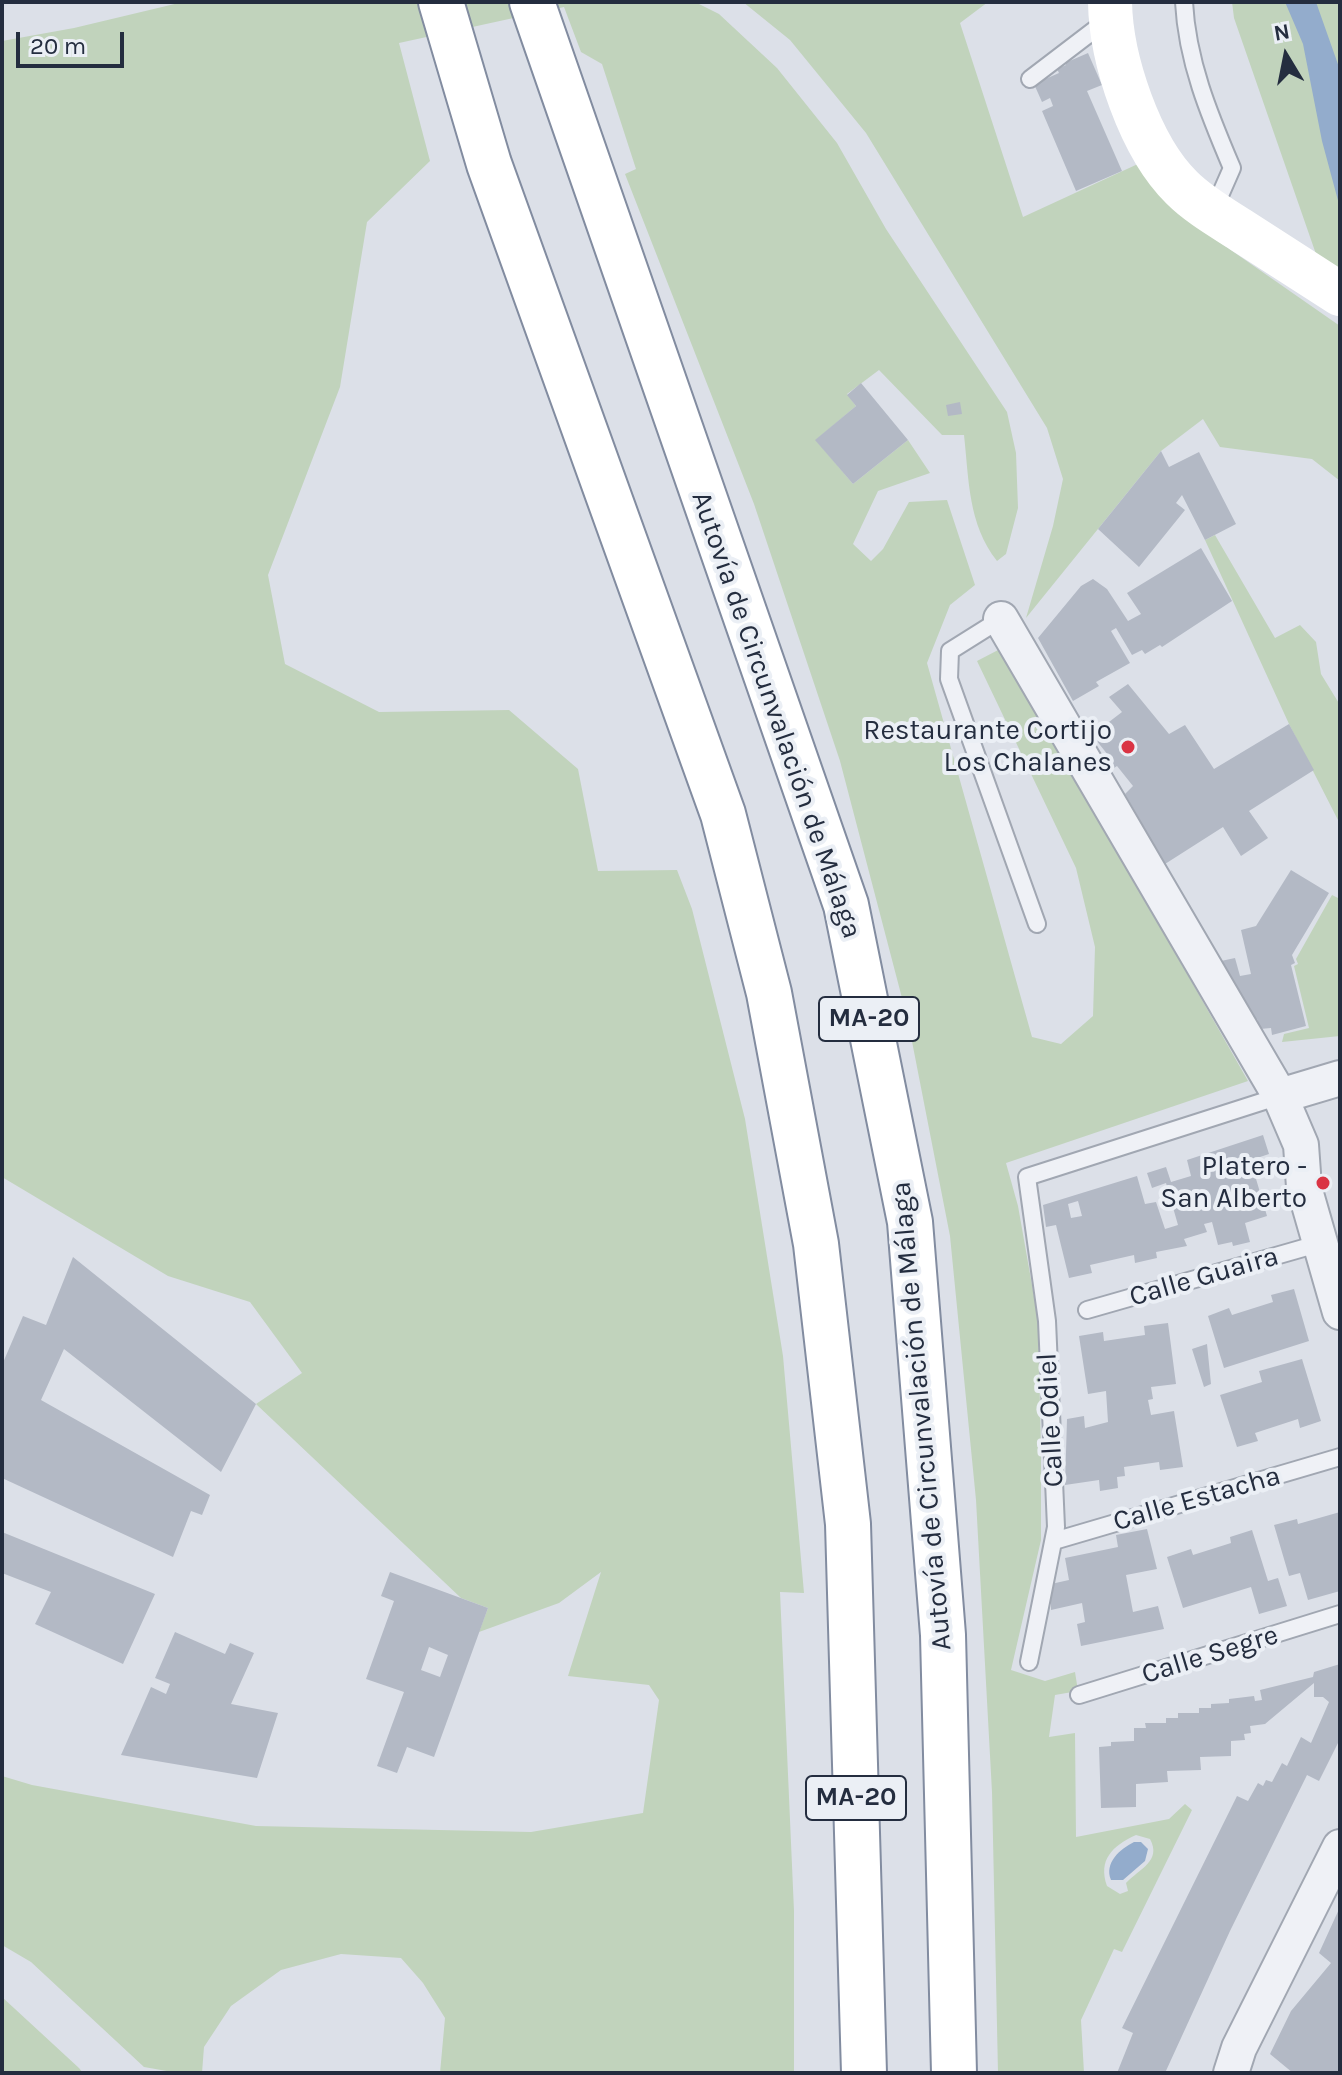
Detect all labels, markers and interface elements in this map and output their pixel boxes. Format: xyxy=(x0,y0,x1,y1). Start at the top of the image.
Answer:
scale bar xyxy=(20,16,128,66)
north arrow xyxy=(1246,16,1326,96)
text: N xyxy=(1272,18,1292,47)
text: 20 m xyxy=(30,32,86,60)
street label: Autovía de Circunvalación de Málaga xyxy=(684,487,868,943)
place label: Restaurante Cortijo Los Chalanes xyxy=(863,714,1112,780)
marker: Restaurante Cortijo Los Chalanes xyxy=(1119,738,1137,756)
road number: MA-20 xyxy=(819,997,919,1041)
place label: Platero - San Alberto xyxy=(1160,1150,1307,1216)
marker: Platero - San Alberto xyxy=(1314,1174,1332,1192)
street label: Autovía de Circunvalación de Málaga xyxy=(885,1180,959,1652)
street label: Calle Guaira xyxy=(1126,1240,1282,1314)
street label: Calle Odiel xyxy=(1031,1352,1071,1488)
street label: Calle Estacha xyxy=(1109,1459,1285,1539)
street label: Calle Segre xyxy=(1138,1618,1282,1692)
road number: MA-20 xyxy=(806,1776,906,1820)

